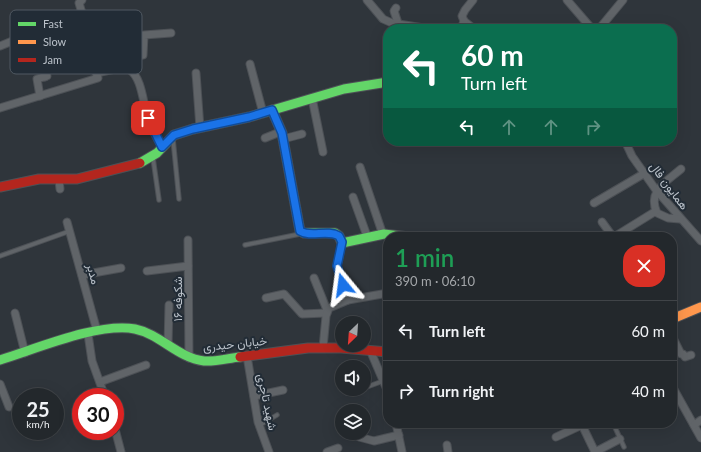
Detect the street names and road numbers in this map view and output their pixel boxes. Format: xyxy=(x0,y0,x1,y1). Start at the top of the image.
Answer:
street label: همایون فال xyxy=(646,159,692,213)
street label: مدبر xyxy=(82,261,103,286)
street label: شکوفه ۱۶ xyxy=(170,276,186,322)
street label: خیابان حیدری xyxy=(202,333,268,355)
street label: شهید تاجری xyxy=(253,372,281,432)

